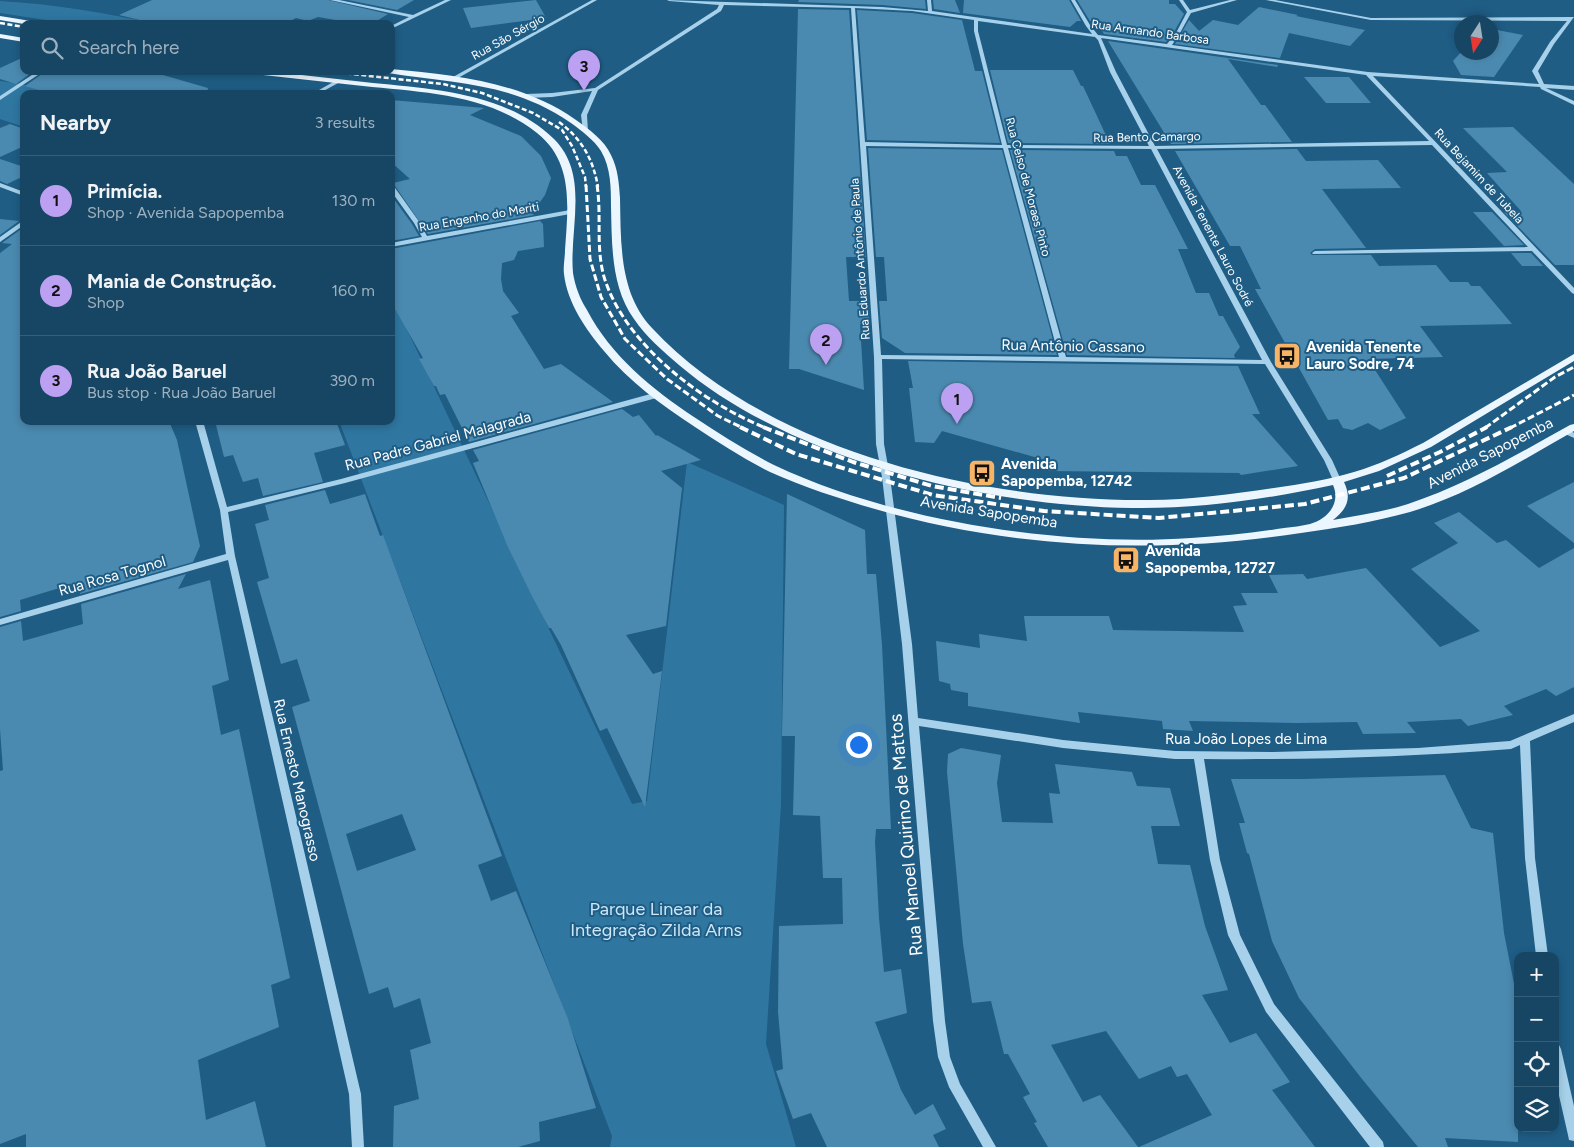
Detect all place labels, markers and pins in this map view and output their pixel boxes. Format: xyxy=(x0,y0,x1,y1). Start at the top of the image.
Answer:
pin: 3 xyxy=(568,50,600,91)
pin: 2 xyxy=(810,324,842,365)
place label: Avenida Tenente Lauro Sodre, 74 xyxy=(1306,338,1422,373)
bus stop icon: Avenida Tenente Lauro Sodre, 74 xyxy=(1272,341,1302,371)
pin: 1 xyxy=(941,383,973,424)
place label: Avenida Sapopemba, 12742 xyxy=(1001,455,1132,490)
bus stop icon: Avenida Sapopemba, 12742 xyxy=(967,458,997,488)
place label: Avenida Sapopemba, 12727 xyxy=(1145,542,1275,577)
bus stop icon: Avenida Sapopemba, 12727 xyxy=(1111,545,1141,575)

